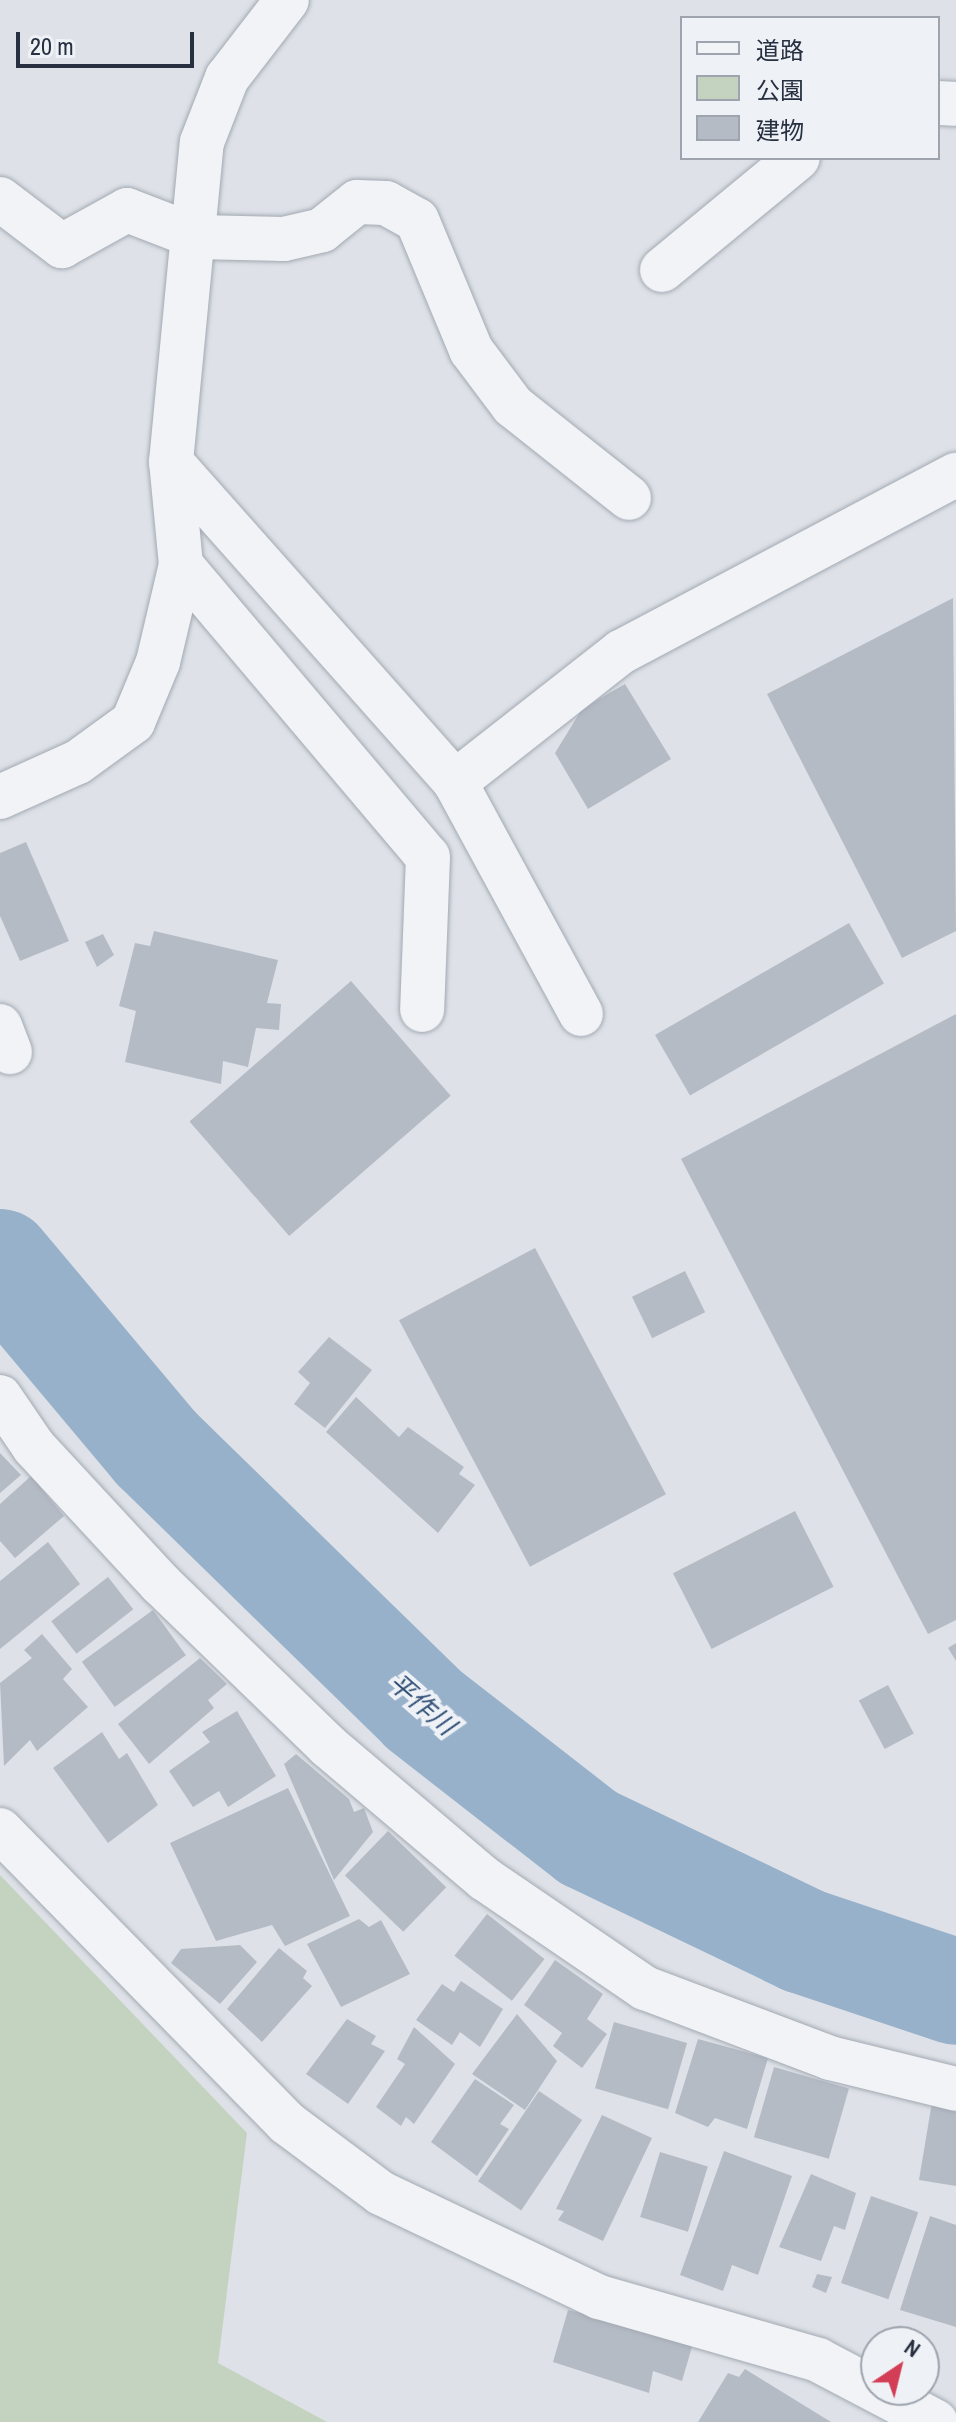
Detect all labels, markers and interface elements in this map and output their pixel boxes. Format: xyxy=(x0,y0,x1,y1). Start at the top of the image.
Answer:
scale bar xyxy=(20,16,198,66)
legend xyxy=(680,16,940,160)
text: 20 m xyxy=(30,30,74,62)
text: 道路 xyxy=(756,34,804,66)
text: 公園 xyxy=(756,74,804,106)
text: 建物 xyxy=(756,114,804,146)
water label: 平作川 xyxy=(382,1667,462,1741)
north arrow xyxy=(860,2326,940,2406)
text: N xyxy=(899,2332,927,2364)

